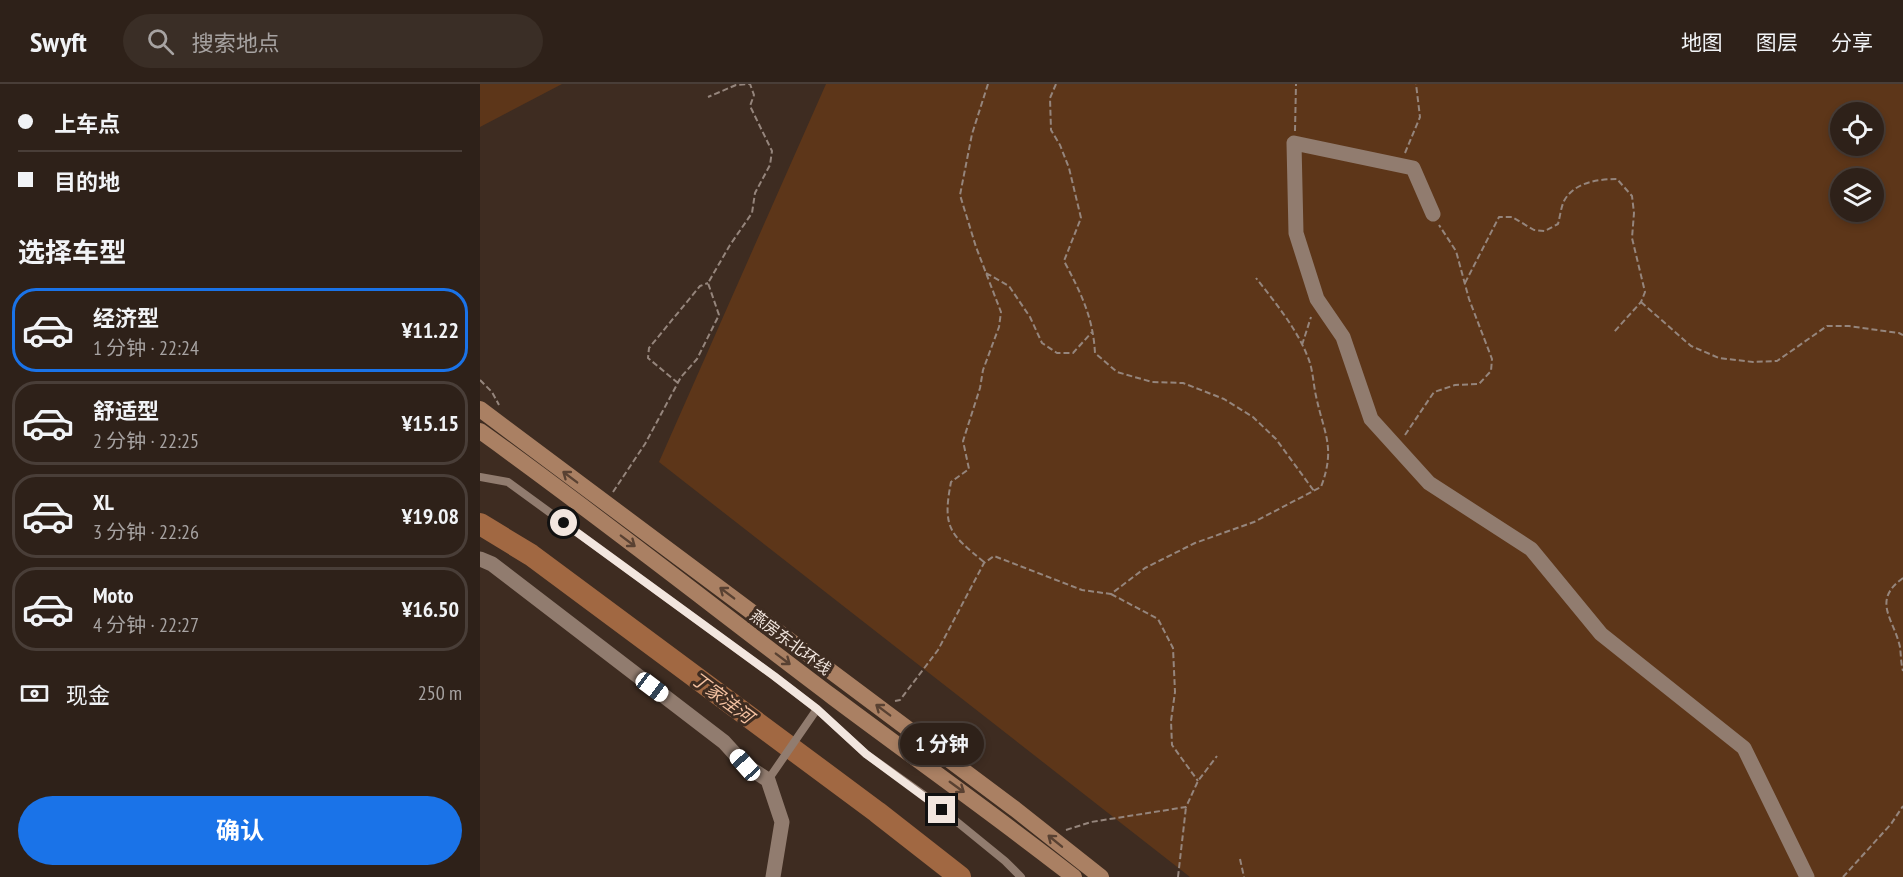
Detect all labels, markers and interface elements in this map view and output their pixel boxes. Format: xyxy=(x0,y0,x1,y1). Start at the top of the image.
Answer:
search box xyxy=(123,14,543,68)
text: Swyft xyxy=(30,23,87,60)
icon: search xyxy=(144,25,177,58)
text: 搜索地点 xyxy=(192,29,280,57)
text: 地图 xyxy=(1681,29,1723,56)
text: 图层 xyxy=(1756,29,1798,56)
text: 分享 xyxy=(1831,29,1873,56)
map controls xyxy=(1830,102,1884,222)
button: locate xyxy=(1830,102,1884,156)
text: 上车点 xyxy=(54,110,120,138)
text: 目的地 xyxy=(54,168,120,196)
button: layers xyxy=(1830,168,1884,222)
text: 选择车型 xyxy=(18,235,126,269)
icon: car xyxy=(21,303,75,357)
text: 经济型 xyxy=(93,304,159,332)
text: ¥11.22 xyxy=(402,316,459,344)
text: 1 分钟 · 22:24 xyxy=(93,335,199,361)
icon: car xyxy=(21,396,75,450)
text: 舒适型 xyxy=(93,397,159,425)
text: ¥15.15 xyxy=(402,409,459,437)
text: 2 分钟 · 22:25 xyxy=(93,428,199,454)
one-way arrow xyxy=(563,470,579,483)
text: XL xyxy=(93,488,114,516)
icon: car xyxy=(21,489,75,543)
text: ¥19.08 xyxy=(402,502,459,530)
route start xyxy=(550,509,577,536)
text: 3 分钟 · 22:26 xyxy=(93,519,199,545)
one-way arrow xyxy=(620,534,636,547)
text: Moto xyxy=(93,581,134,609)
icon: car xyxy=(21,582,75,636)
one-way arrow xyxy=(719,587,735,600)
text: ¥16.50 xyxy=(402,595,459,623)
street label: 燕房东北环线 xyxy=(747,605,835,679)
text: 4 分钟 · 22:27 xyxy=(93,612,199,638)
one-way arrow xyxy=(775,652,791,665)
water label: 丁家洼河 xyxy=(687,667,760,730)
car xyxy=(632,669,672,705)
icon: cash xyxy=(18,677,51,710)
text: 250 m xyxy=(418,680,462,706)
text: 现金 xyxy=(66,681,110,709)
one-way arrow xyxy=(875,704,891,716)
callout: 1 分钟 xyxy=(900,723,984,765)
text: 1 分钟 xyxy=(915,731,969,757)
car xyxy=(726,746,764,784)
one-way arrow xyxy=(948,781,964,794)
button: 确认 xyxy=(18,796,462,865)
route end xyxy=(928,796,955,823)
one-way arrow xyxy=(1047,834,1063,847)

